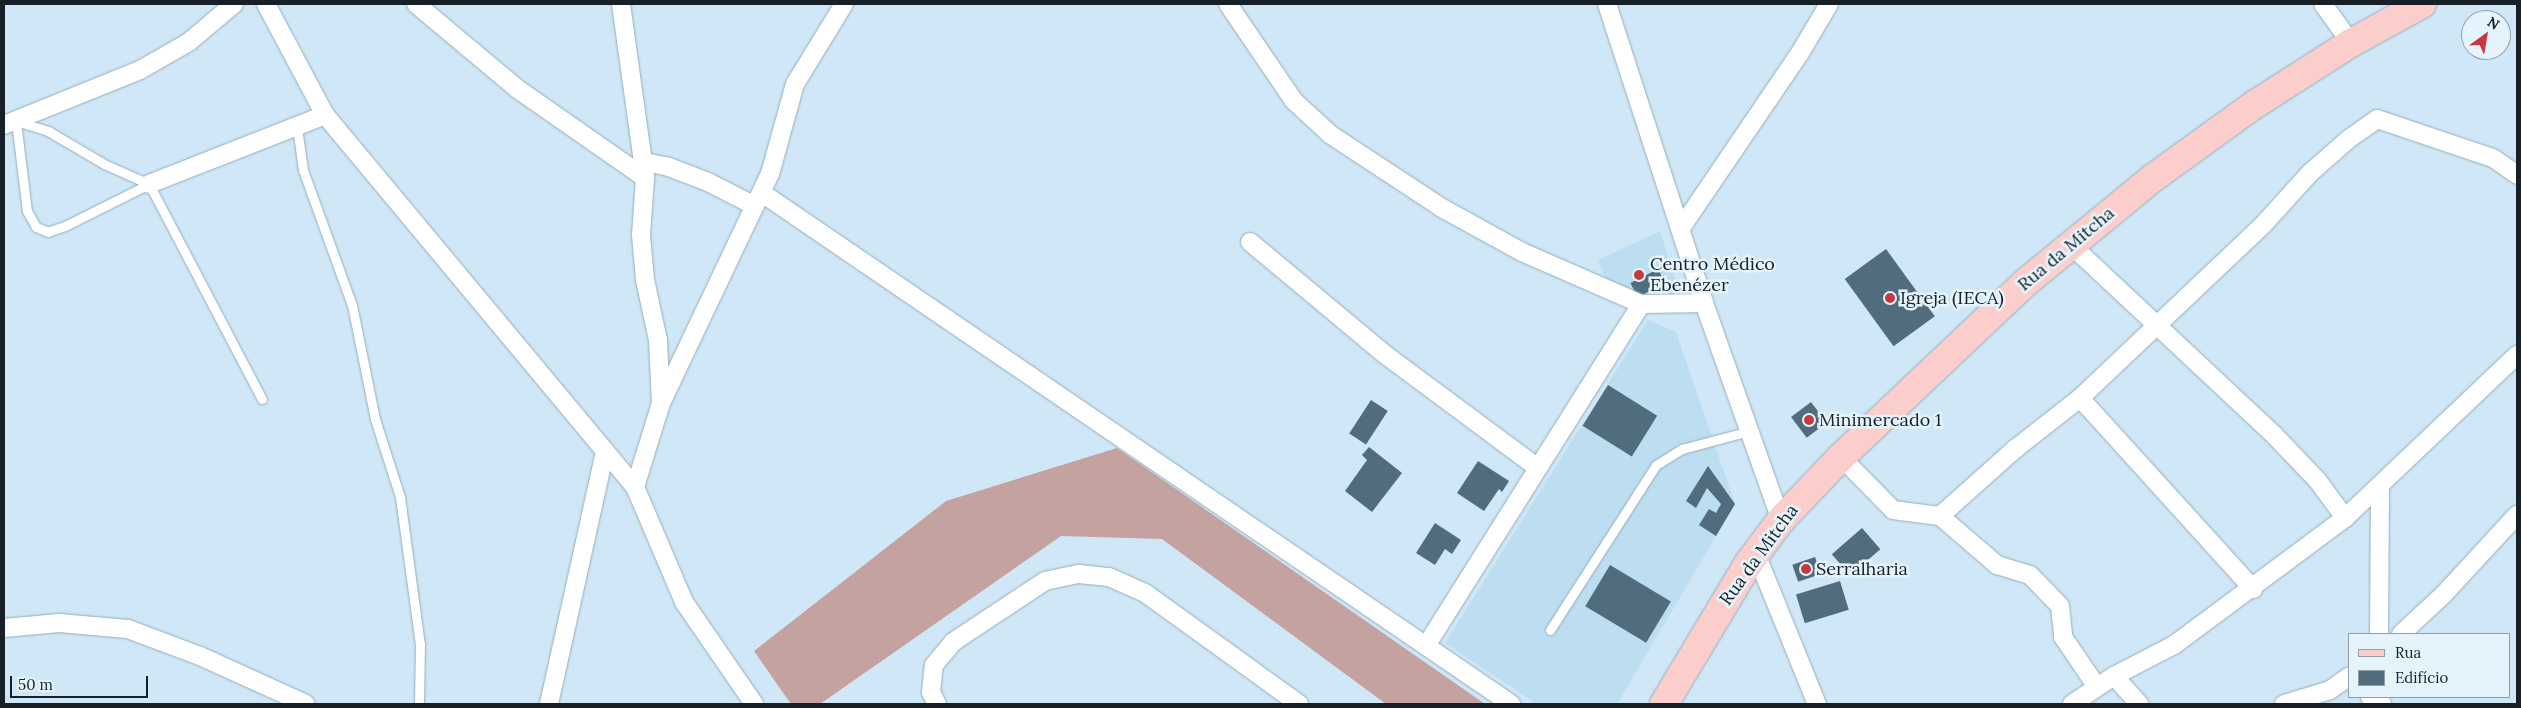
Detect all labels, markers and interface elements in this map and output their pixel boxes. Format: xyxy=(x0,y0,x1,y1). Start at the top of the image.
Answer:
north arrow xyxy=(2461,10,2511,60)
text: N xyxy=(2484,13,2503,34)
street label: Rua da Mitcha xyxy=(2013,202,2119,296)
place label: Centro Médico Ebenézer xyxy=(1650,254,1775,296)
marker: Centro Médico Ebenézer xyxy=(1632,268,1646,282)
place label: Igreja (IECA) xyxy=(1900,287,2004,309)
marker: Igreja (IECA) xyxy=(1884,292,1896,304)
place label: Minimercado 1 xyxy=(1819,409,1941,431)
marker: Minimercado 1 xyxy=(1803,414,1815,426)
street label: Rua da Mitcha xyxy=(1715,500,1803,610)
place label: Serralharia xyxy=(1816,558,1908,580)
marker: Serralharia xyxy=(1800,563,1812,575)
legend xyxy=(2348,633,2511,698)
text: Rua xyxy=(2395,643,2421,662)
scale bar xyxy=(12,666,150,698)
text: Edifício xyxy=(2395,668,2448,687)
text: 50 m xyxy=(18,675,53,694)

